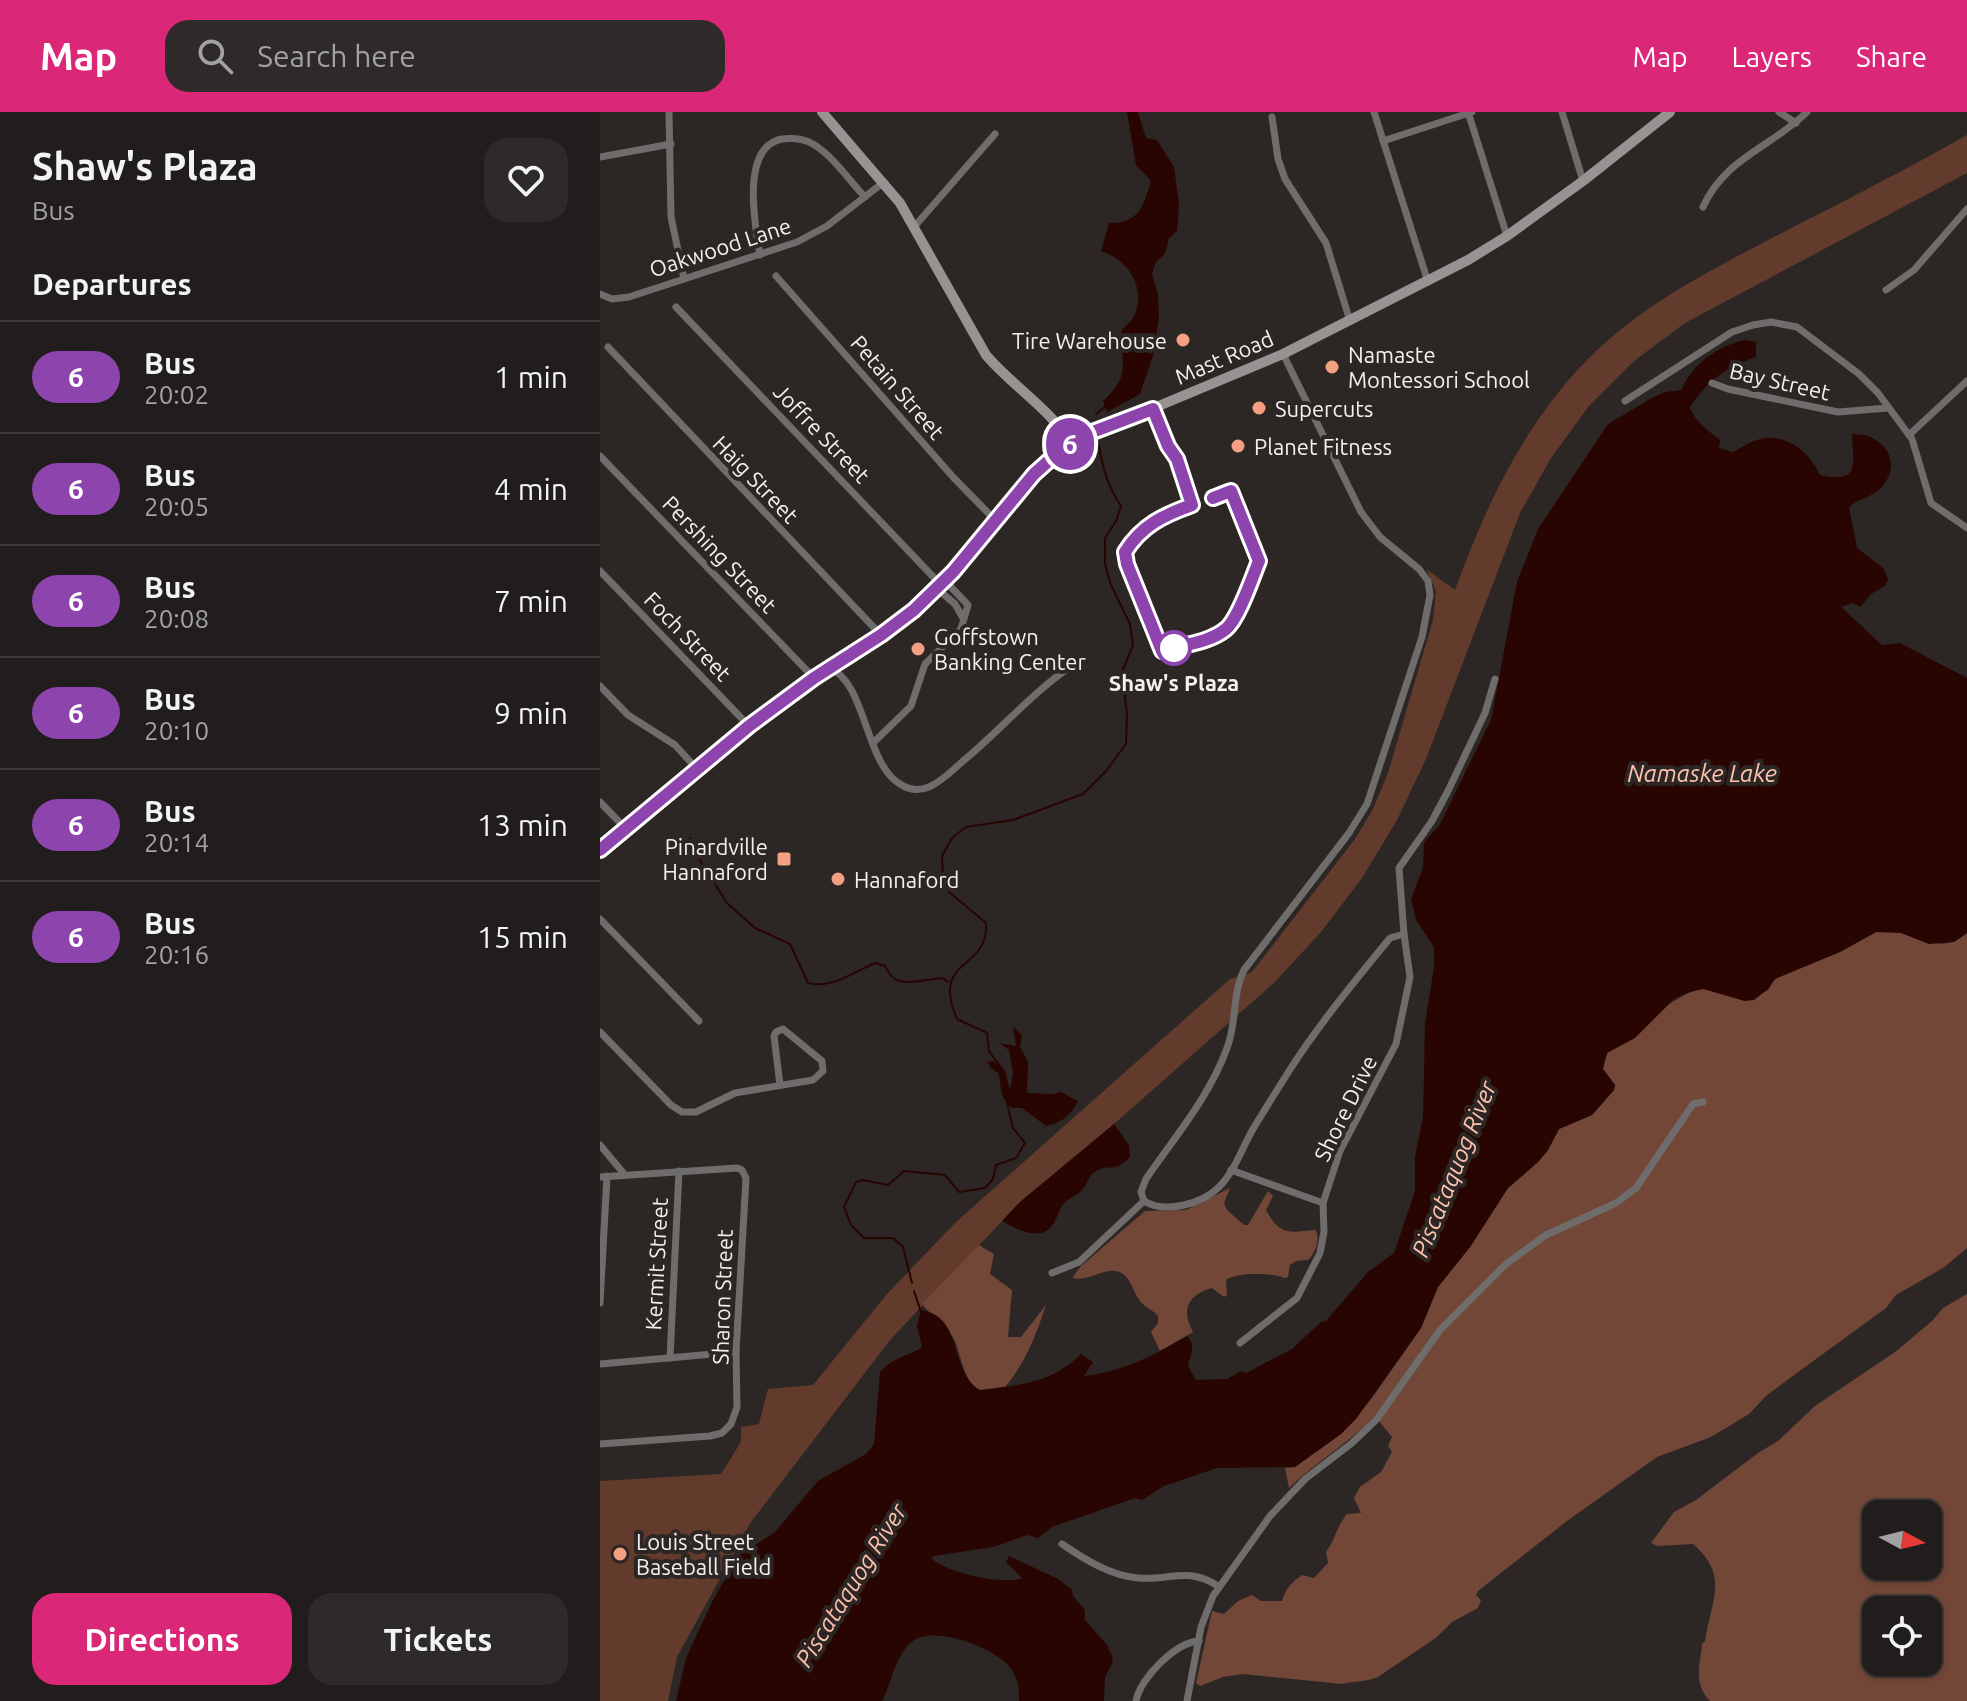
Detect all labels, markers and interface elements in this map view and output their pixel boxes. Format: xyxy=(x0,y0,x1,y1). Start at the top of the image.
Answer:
search box xyxy=(165,20,725,92)
icon: search xyxy=(193,34,237,78)
text: Map xyxy=(40,35,117,77)
text: Search here xyxy=(257,39,416,73)
text: Map xyxy=(1632,41,1688,72)
text: Layers xyxy=(1732,41,1812,72)
text: Share xyxy=(1856,41,1927,72)
button: heart xyxy=(484,138,568,222)
text: Shaw's Plaza xyxy=(32,145,258,187)
text: Bus xyxy=(32,196,75,225)
street label: Oakwood Lane xyxy=(646,212,794,282)
text: Departures xyxy=(32,267,192,301)
street label: Mast Road xyxy=(1171,325,1277,389)
place label: Tire Warehouse xyxy=(1012,328,1167,353)
street label: Petain Street xyxy=(846,330,950,444)
marker: Tire Warehouse xyxy=(1174,331,1192,349)
place label: Namaste Montessori School xyxy=(1348,342,1530,392)
text: Bus xyxy=(144,346,196,380)
street label: Bay Street xyxy=(1727,357,1833,405)
marker: Namaste Montessori School xyxy=(1323,358,1341,376)
text: 1 min xyxy=(494,360,568,394)
text: 6 xyxy=(68,361,84,392)
street label: Joffre Street xyxy=(769,378,875,488)
text: 20:02 xyxy=(144,380,209,409)
place label: Supercuts xyxy=(1275,396,1373,421)
marker: Supercuts xyxy=(1250,399,1268,417)
line badge: 6 xyxy=(1044,418,1096,470)
text: 6 xyxy=(1062,428,1078,459)
street label: Haig Street xyxy=(708,430,804,528)
place label: Planet Fitness xyxy=(1254,434,1392,459)
marker: Planet Fitness xyxy=(1229,437,1247,455)
text: Bus xyxy=(144,458,196,492)
text: 4 min xyxy=(494,472,568,506)
text: 6 xyxy=(68,473,84,504)
street label: Pershing Street xyxy=(658,491,782,618)
text: 20:05 xyxy=(144,492,209,521)
text: Bus xyxy=(144,570,196,604)
text: 7 min xyxy=(494,584,568,618)
text: 6 xyxy=(68,585,84,616)
street label: Foch Street xyxy=(640,586,737,686)
text: 20:08 xyxy=(144,604,209,633)
place label: Goffstown Banking Center xyxy=(934,624,1086,674)
marker: Shaw's Plaza xyxy=(1157,631,1191,665)
marker: Goffstown Banking Center xyxy=(909,640,927,658)
place label: Shaw's Plaza xyxy=(1109,670,1239,695)
text: Bus xyxy=(144,682,196,716)
text: 9 min xyxy=(494,696,568,730)
text: 6 xyxy=(68,697,84,728)
text: 20:10 xyxy=(144,716,209,745)
water label: Namaske Lake xyxy=(1627,760,1777,787)
text: Bus xyxy=(144,794,196,828)
text: 13 min xyxy=(477,808,568,842)
text: 6 xyxy=(68,809,84,840)
text: 20:14 xyxy=(144,828,209,857)
place label: Pinardville Hannaford xyxy=(663,834,768,884)
marker: Pinardville Hannaford xyxy=(775,850,793,868)
place label: Hannaford xyxy=(854,867,960,892)
marker: Hannaford xyxy=(829,870,847,888)
text: Bus xyxy=(144,906,196,940)
text: 15 min xyxy=(477,920,568,954)
text: 6 xyxy=(68,921,84,952)
text: 20:16 xyxy=(144,940,209,969)
street label: Shore Drive xyxy=(1309,1051,1381,1165)
water label: Piscataquog River xyxy=(1406,1076,1502,1261)
street label: Kermit Street xyxy=(640,1197,672,1331)
street label: Sharon Street xyxy=(707,1228,737,1365)
water label: Piscataquog River xyxy=(790,1498,913,1672)
north arrow xyxy=(1862,1500,1942,1580)
map controls xyxy=(1862,1500,1942,1676)
place label: Louis Street Baseball Field xyxy=(636,1529,771,1579)
marker: Louis Street Baseball Field xyxy=(611,1545,629,1563)
button: Directions xyxy=(32,1593,292,1685)
button: Tickets xyxy=(308,1593,568,1685)
button: locate xyxy=(1862,1596,1942,1676)

